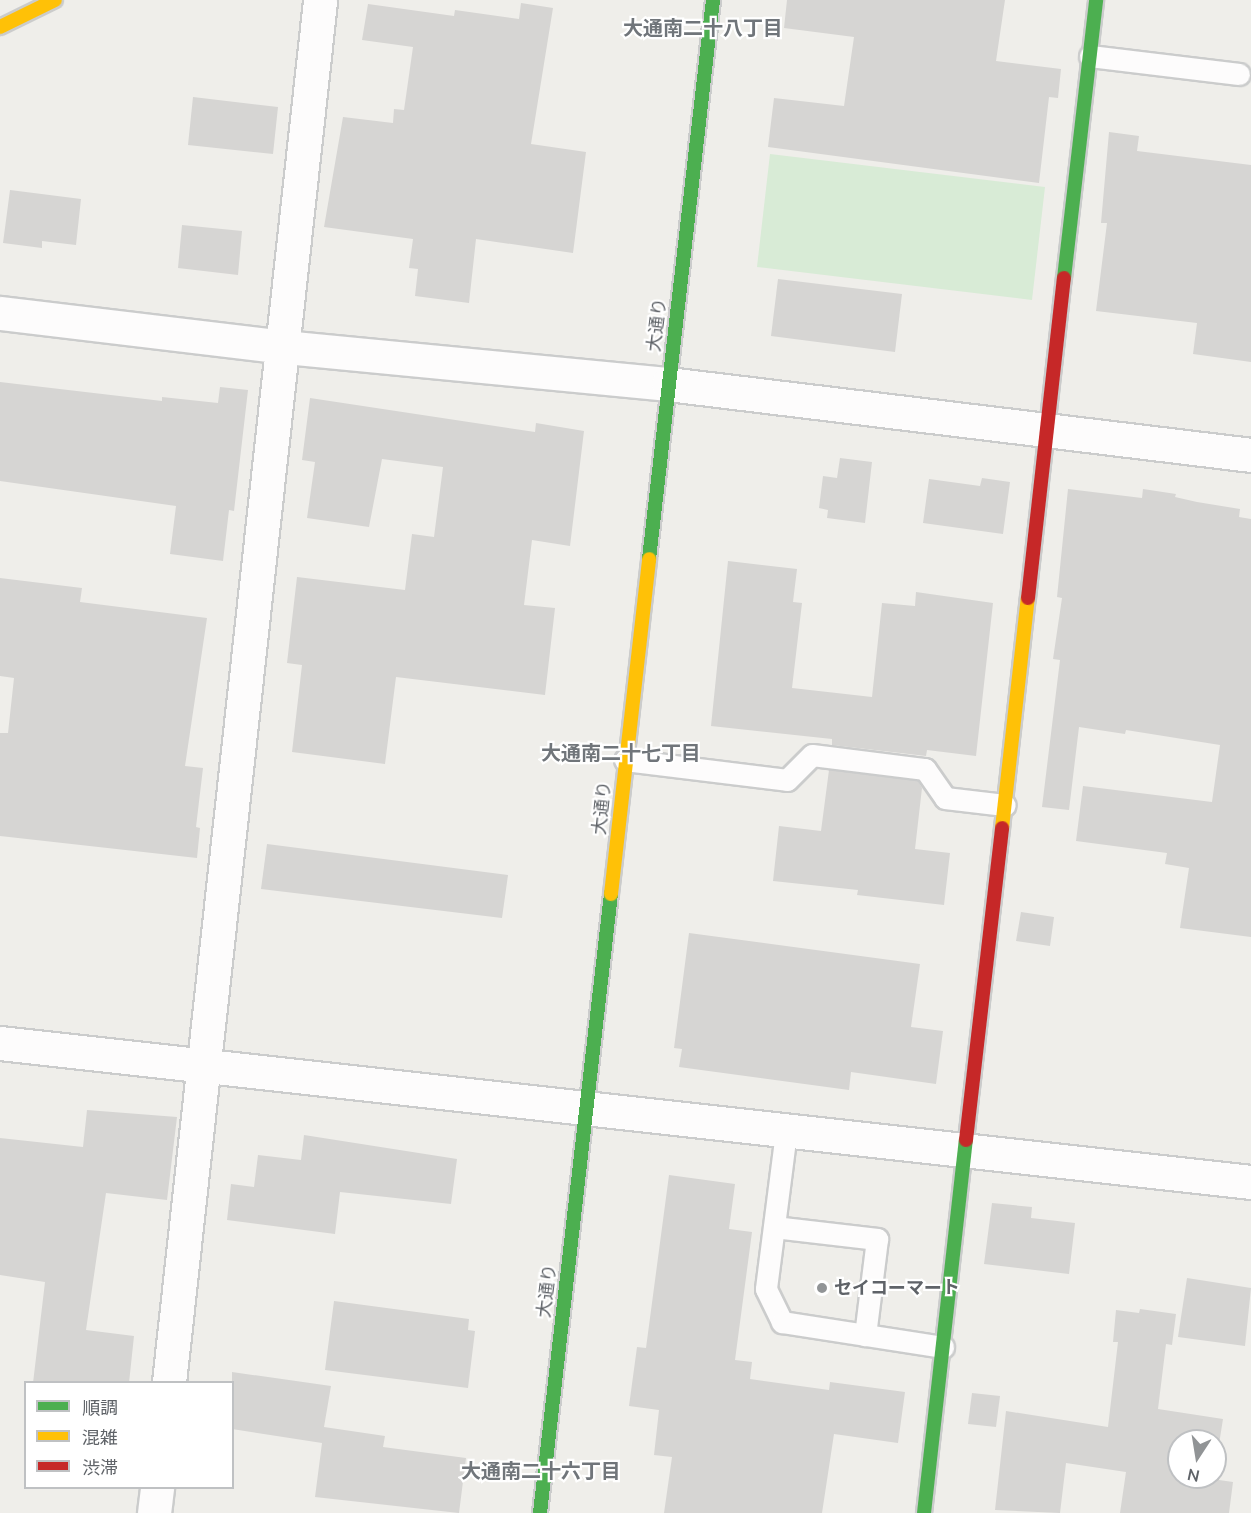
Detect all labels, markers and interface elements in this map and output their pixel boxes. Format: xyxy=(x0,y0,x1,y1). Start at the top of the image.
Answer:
district label: 大通南二十八丁目 xyxy=(623,16,783,40)
street label: 大通り xyxy=(643,297,671,353)
district label: 大通南二十七丁目 xyxy=(541,741,701,765)
street label: 大通り xyxy=(588,780,616,836)
street label: 大通り xyxy=(533,1263,561,1319)
place label: セイコーマート xyxy=(834,1277,960,1299)
marker: セイコーマート xyxy=(815,1281,829,1295)
legend xyxy=(24,1381,234,1489)
text: 順調 xyxy=(82,1396,118,1420)
text: 混雑 xyxy=(82,1426,118,1450)
north arrow xyxy=(1167,1429,1227,1489)
text: 渋滞 xyxy=(82,1456,118,1480)
district label: 大通南二十六丁目 xyxy=(461,1459,621,1483)
text: N xyxy=(1186,1463,1202,1487)

